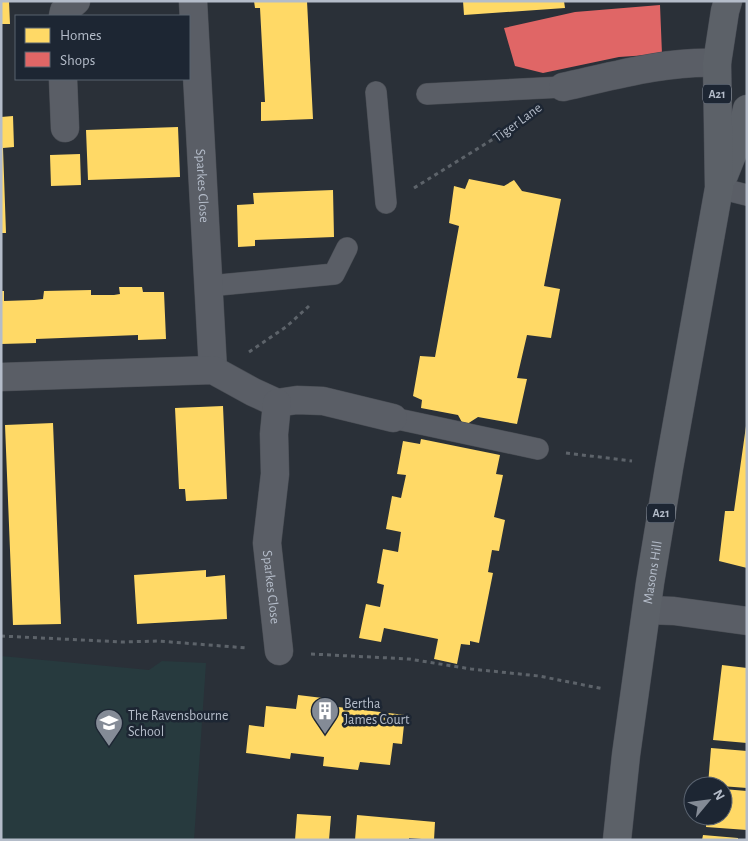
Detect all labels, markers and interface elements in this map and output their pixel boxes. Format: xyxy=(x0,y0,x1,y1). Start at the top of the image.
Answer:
legend xyxy=(15,15,190,80)
text: Homes xyxy=(60,28,102,43)
text: Shops xyxy=(60,53,95,68)
road number: A21 xyxy=(703,85,731,104)
street label: Tiger Lane xyxy=(491,101,544,145)
street label: Sparkes Close xyxy=(193,148,211,223)
road number: A21 xyxy=(647,503,675,522)
street label: Masons Hill xyxy=(641,540,665,605)
street label: Sparkes Close xyxy=(260,550,282,625)
building icon: Bertha James Court xyxy=(310,696,340,735)
place label: Bertha James Court xyxy=(344,697,410,727)
school or university icon: The Ravensbourne School xyxy=(94,708,124,747)
place label: The Ravensbourne School xyxy=(128,709,228,739)
north arrow xyxy=(683,776,733,826)
text: N xyxy=(710,788,727,803)

